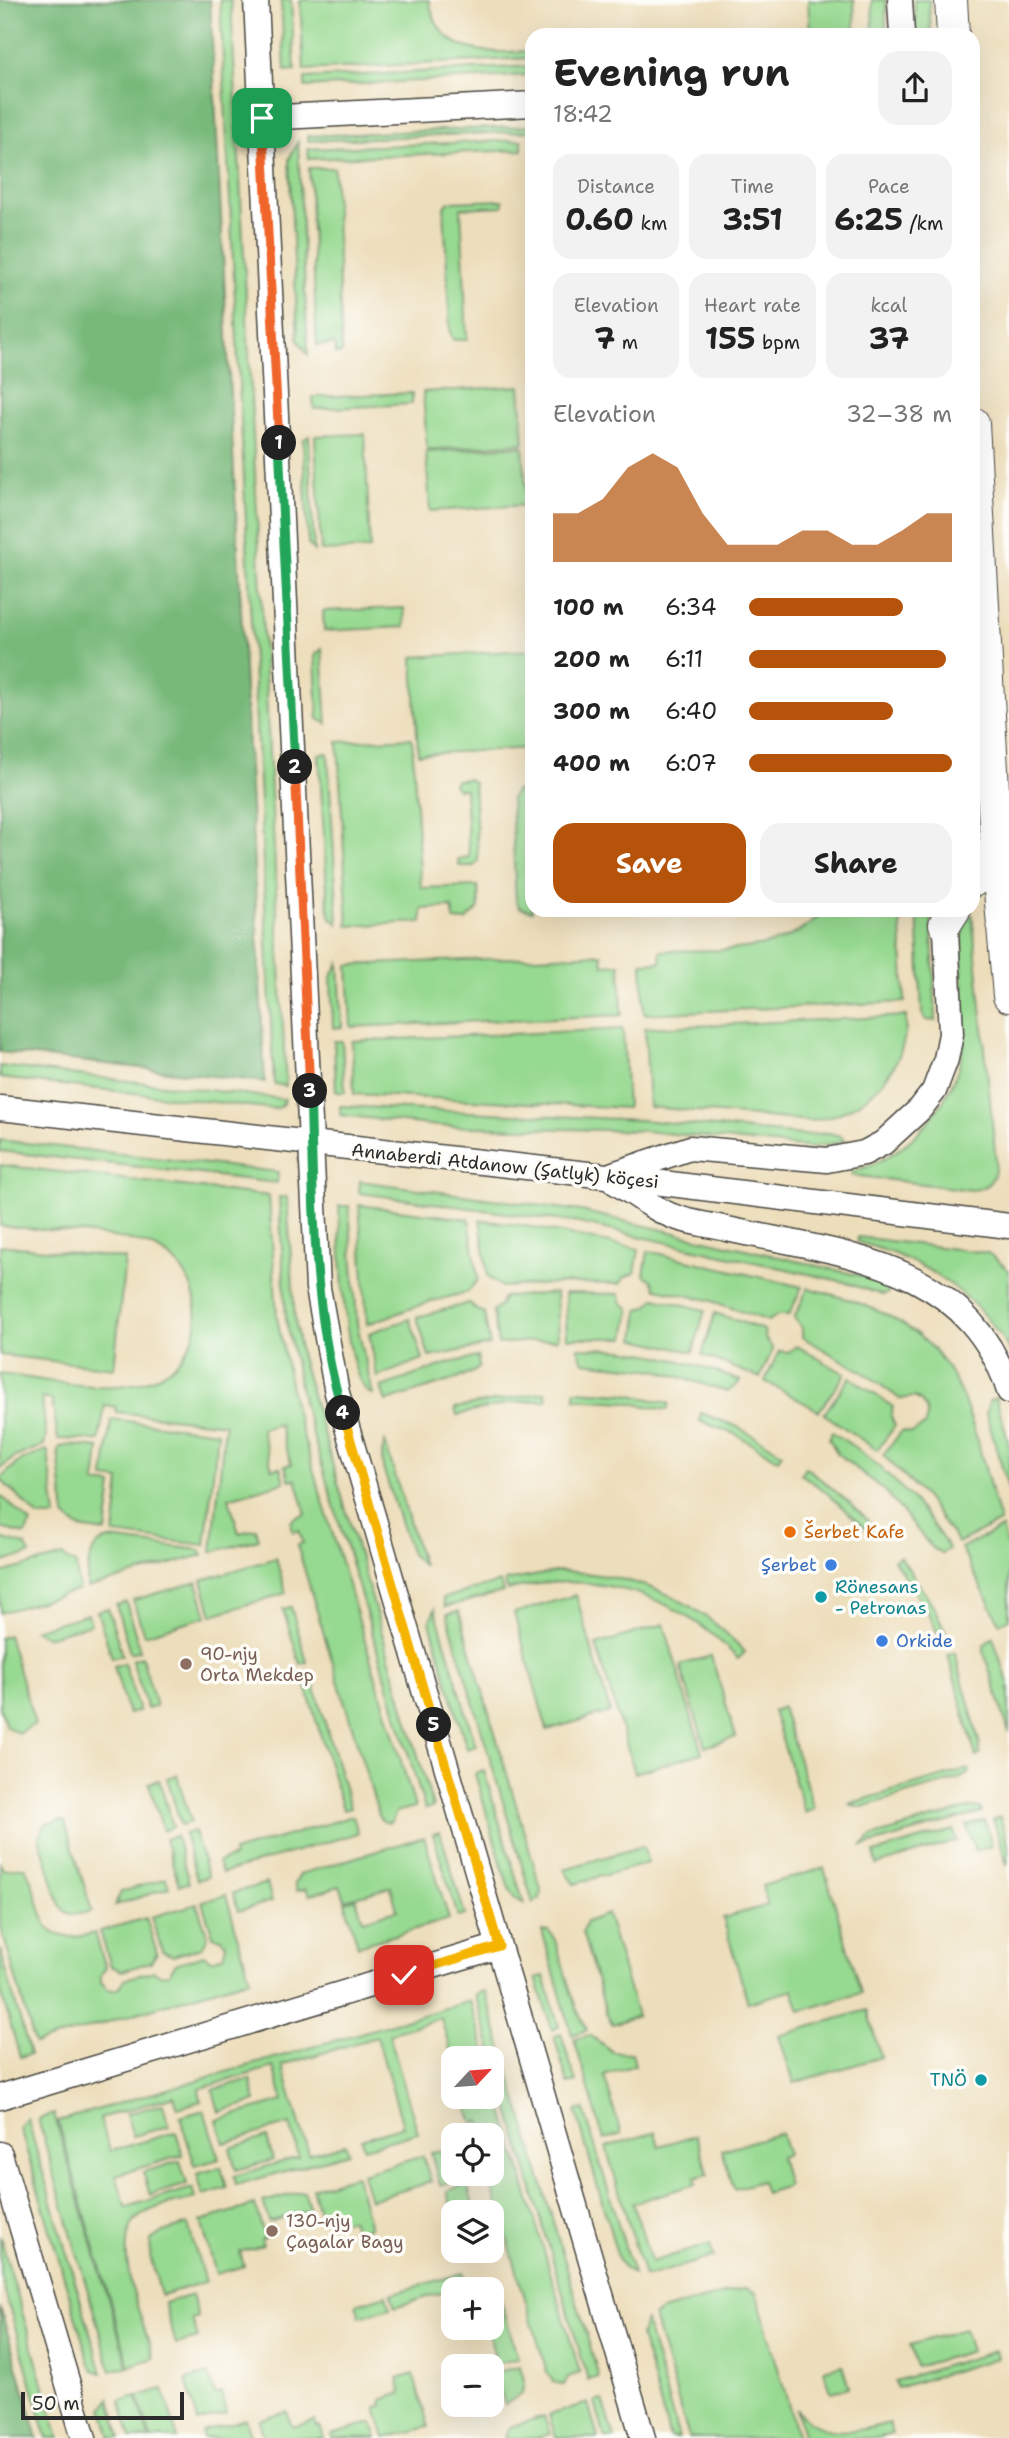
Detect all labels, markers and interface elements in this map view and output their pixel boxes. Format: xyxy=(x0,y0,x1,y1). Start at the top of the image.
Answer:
text: Evening run xyxy=(553,47,790,98)
button: share xyxy=(878,51,952,125)
pin xyxy=(232,88,292,148)
icon: arrive xyxy=(243,99,281,137)
text: 18:42 xyxy=(553,99,613,129)
text: Distance xyxy=(577,174,655,199)
text: Time xyxy=(731,174,774,199)
text: Pace xyxy=(868,174,910,199)
text: 0.60 xyxy=(565,199,634,240)
text: 3:51 xyxy=(722,199,783,240)
text: 6:25 xyxy=(834,199,903,240)
text: km xyxy=(634,211,667,236)
text: /km xyxy=(903,211,944,236)
text: Elevation xyxy=(574,293,659,318)
text: Heart rate xyxy=(704,293,801,318)
text: kcal xyxy=(870,293,907,318)
text: 7 xyxy=(594,318,615,359)
text: 155 xyxy=(705,318,756,359)
text: 37 xyxy=(868,318,909,359)
text: m xyxy=(615,330,638,355)
text: bpm xyxy=(756,330,800,355)
text: Elevation xyxy=(553,399,656,429)
text: 32–38 m xyxy=(846,399,952,429)
pin: 1 xyxy=(262,426,296,460)
text: 1 xyxy=(274,430,283,455)
text: 100 m xyxy=(553,592,624,622)
text: 6:34 xyxy=(665,592,717,622)
text: 200 m xyxy=(553,644,630,674)
text: 6:11 xyxy=(665,644,703,674)
text: 300 m xyxy=(553,696,630,726)
text: 6:40 xyxy=(665,696,717,726)
text: 400 m xyxy=(553,748,630,778)
text: 6:07 xyxy=(665,748,717,778)
pin: 2 xyxy=(278,750,312,784)
text: 2 xyxy=(288,754,301,779)
button: Save xyxy=(553,823,746,903)
button: Share xyxy=(760,823,952,903)
pin: 3 xyxy=(292,1074,328,1108)
text: 3 xyxy=(303,1078,316,1103)
street label: Annaberdi Atdanow (Şatlyk) köçesi xyxy=(350,1138,660,1194)
pin: 4 xyxy=(326,1396,360,1430)
text: 4 xyxy=(336,1400,349,1425)
place label: Šerbet Kafe xyxy=(804,1520,904,1544)
marker: Šerbet Kafe xyxy=(782,1524,798,1540)
place label: Şerbet xyxy=(761,1553,817,1577)
marker: Şerbet xyxy=(823,1557,839,1573)
place label: Rönesans - Petronas xyxy=(835,1575,927,1620)
marker: Rönesans - Petronas xyxy=(813,1589,829,1605)
place label: Orkide xyxy=(896,1629,953,1653)
marker: Orkide xyxy=(874,1633,890,1649)
place label: 90-njy Orta Mekdep xyxy=(200,1642,314,1687)
marker: 90-njy Orta Mekdep xyxy=(178,1656,194,1672)
pin: 5 xyxy=(416,1708,452,1742)
text: 5 xyxy=(428,1712,439,1737)
pin xyxy=(374,1945,434,2005)
icon: check xyxy=(385,1956,423,1994)
north arrow xyxy=(441,2046,504,2109)
map controls xyxy=(441,2046,504,2417)
place label: TNÖ xyxy=(930,2068,967,2092)
marker: TNÖ xyxy=(973,2072,989,2088)
button: locate xyxy=(441,2123,504,2186)
button: layers xyxy=(441,2200,504,2263)
place label: 130-njy Çagalar Bagy xyxy=(286,2209,404,2254)
marker: 130-njy Çagalar Bagy xyxy=(264,2223,280,2239)
button: + xyxy=(441,2277,504,2340)
button: − xyxy=(441,2354,504,2417)
scale bar xyxy=(21,2389,184,2421)
text: 50 m xyxy=(32,2391,80,2416)

